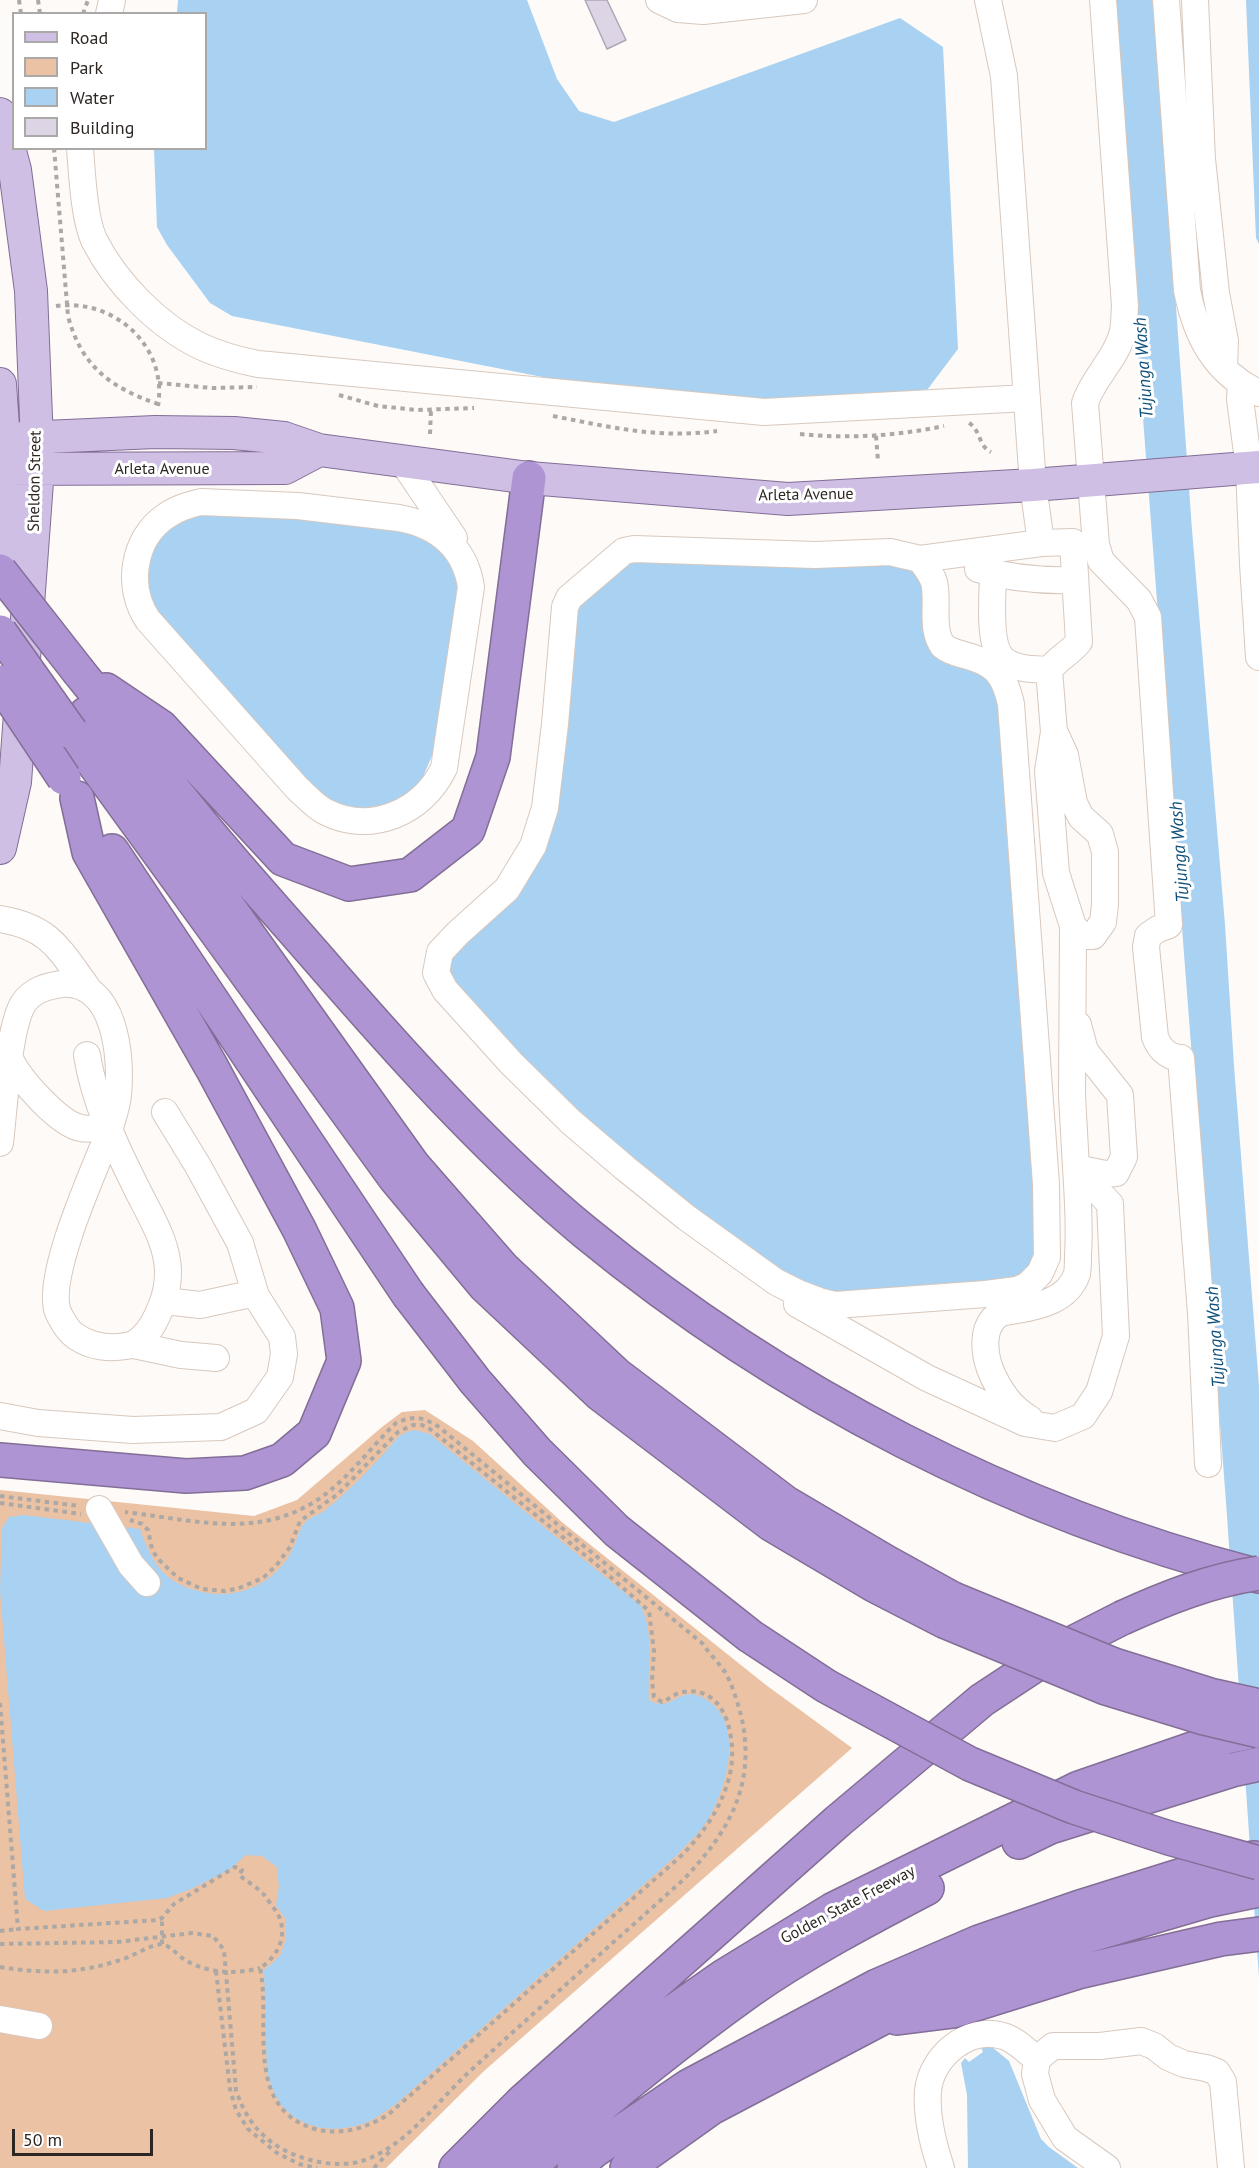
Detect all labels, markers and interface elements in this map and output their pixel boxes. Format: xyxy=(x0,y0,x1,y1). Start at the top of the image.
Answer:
legend xyxy=(12,12,207,150)
text: Road xyxy=(70,26,108,49)
text: Park xyxy=(70,56,103,79)
text: Water xyxy=(70,86,114,109)
text: Building xyxy=(70,116,134,139)
water label: Tujunga Wash xyxy=(1130,317,1158,419)
street label: Sheldon Street xyxy=(25,430,45,532)
street label: Arleta Avenue xyxy=(114,459,210,479)
street label: Arleta Avenue xyxy=(758,485,854,505)
water label: Tujunga Wash xyxy=(1166,801,1194,903)
water label: Tujunga Wash xyxy=(1202,1286,1230,1388)
street label: Golden State Freeway xyxy=(778,1862,918,1948)
scale bar xyxy=(15,2117,156,2155)
text: 50 m xyxy=(23,2128,62,2151)

